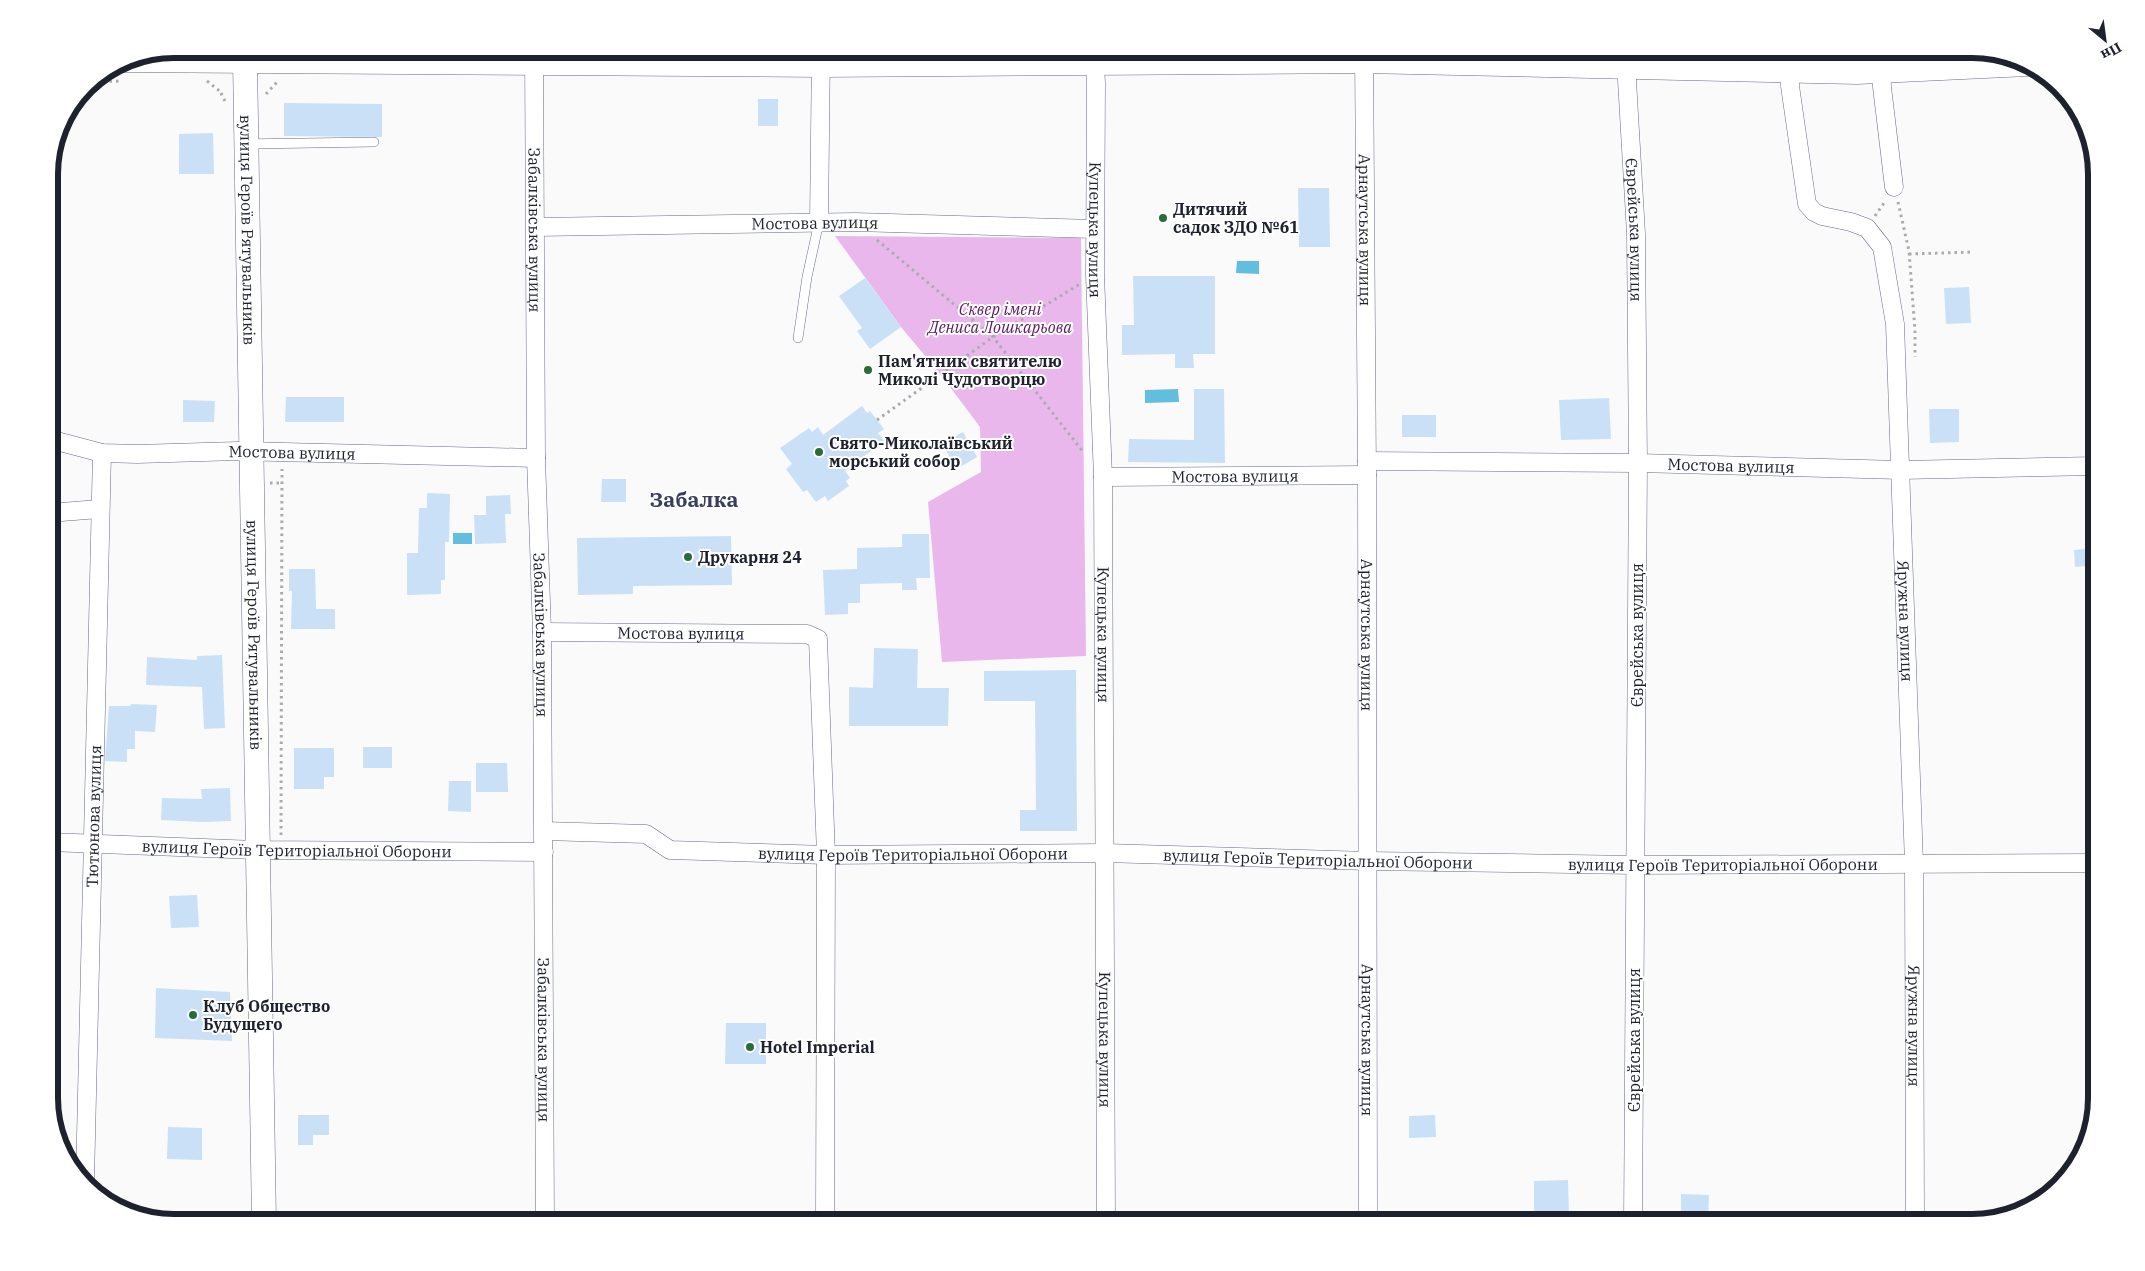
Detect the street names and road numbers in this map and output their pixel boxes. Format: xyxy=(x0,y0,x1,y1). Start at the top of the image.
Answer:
street label: вулиця Героїв Рятувальників xyxy=(236,115,260,345)
street label: Забалківська вулиця xyxy=(524,148,545,312)
street label: Арнаутська вулиця xyxy=(1355,154,1376,306)
street label: Єврейська вулиця xyxy=(1622,157,1647,302)
street label: Купецька вулиця xyxy=(1085,162,1106,298)
street label: Мостова вулиця xyxy=(751,212,879,234)
street label: Мостова вулиця xyxy=(228,441,356,464)
street label: Мостова вулиця xyxy=(1667,454,1795,477)
street label: Мостова вулиця xyxy=(1171,466,1299,486)
street label: вулиця Героїв Рятувальників xyxy=(243,520,266,750)
street label: Забалківська вулиця xyxy=(529,552,552,717)
street label: Арнаутська вулиця xyxy=(1357,559,1377,711)
street label: Яружна вулиця xyxy=(1893,560,1918,682)
street label: Єврейська вулиця xyxy=(1627,563,1647,707)
street label: Купецька вулиця xyxy=(1093,567,1114,703)
street label: Мостова вулиця xyxy=(617,623,745,644)
street label: Тютюнова вулиця xyxy=(82,745,105,888)
street label: вулиця Героїв Територіальної Оборони xyxy=(141,836,452,861)
street label: вулиця Героїв Територіальної Оборони xyxy=(758,843,1068,865)
street label: вулиця Героїв Територіальної Оборони xyxy=(1163,845,1473,873)
street label: вулиця Героїв Територіальної Оборони xyxy=(1568,854,1878,875)
street label: Забалківська вулиця xyxy=(534,957,554,1122)
street label: Арнаутська вулиця xyxy=(1358,964,1378,1116)
street label: Яружна вулиця xyxy=(1904,965,1925,1087)
street label: Єврейська вулиця xyxy=(1624,968,1644,1112)
street label: Купецька вулиця xyxy=(1095,972,1116,1108)

